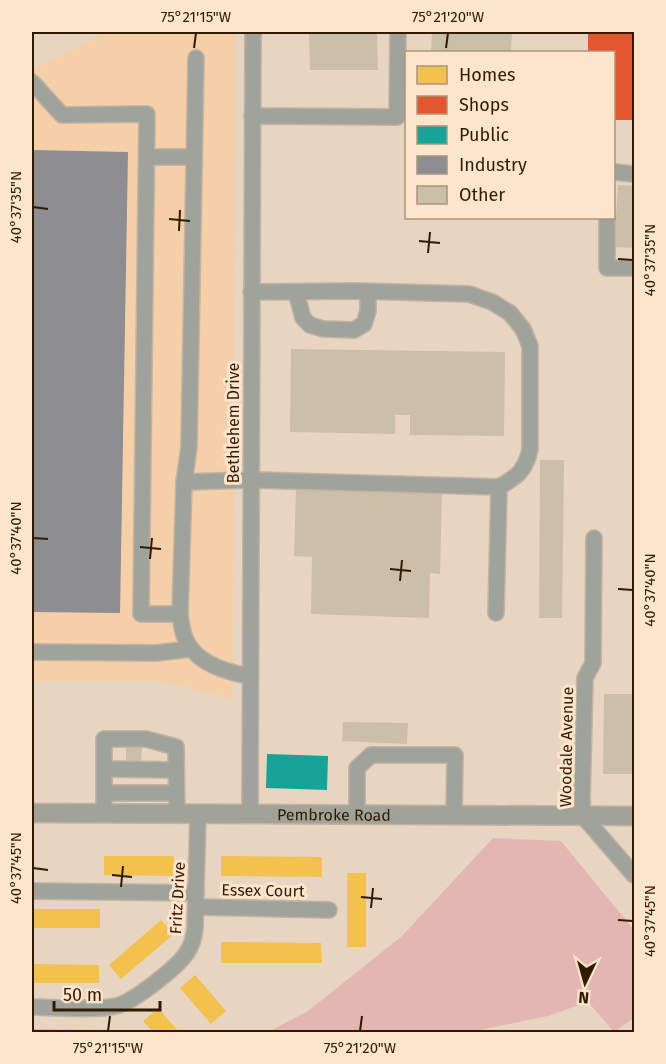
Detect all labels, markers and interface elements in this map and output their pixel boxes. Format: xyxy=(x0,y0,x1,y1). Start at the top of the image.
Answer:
text: 75°21'15"W xyxy=(161,8,232,26)
text: 75°21'20"W xyxy=(412,8,485,26)
legend xyxy=(405,51,615,219)
text: Homes xyxy=(459,64,515,86)
text: Shops xyxy=(459,94,509,116)
text: Public xyxy=(459,124,509,146)
text: Industry xyxy=(459,154,527,176)
text: 40°37'35"N xyxy=(7,171,25,243)
text: Other xyxy=(459,184,505,206)
text: 40°37'35"N xyxy=(641,224,659,296)
street label: Bethlehem Drive xyxy=(224,363,243,483)
text: 40°37'40"N xyxy=(7,501,25,575)
text: 40°37'40"N xyxy=(641,553,659,627)
street label: Woodale Avenue xyxy=(556,687,577,807)
street label: Pembroke Road xyxy=(277,805,391,825)
text: 40°37'45"N xyxy=(7,832,25,904)
street label: Fritz Drive xyxy=(166,861,189,935)
street label: Essex Court xyxy=(221,880,305,901)
text: 40°37'45"N xyxy=(641,885,659,957)
north arrow xyxy=(555,953,615,1013)
scale bar xyxy=(54,974,160,1012)
text: 50 m xyxy=(63,984,102,1006)
text: N xyxy=(578,988,590,1007)
text: 75°21'15"W xyxy=(73,1039,144,1057)
text: 75°21'20"W xyxy=(324,1039,397,1057)

